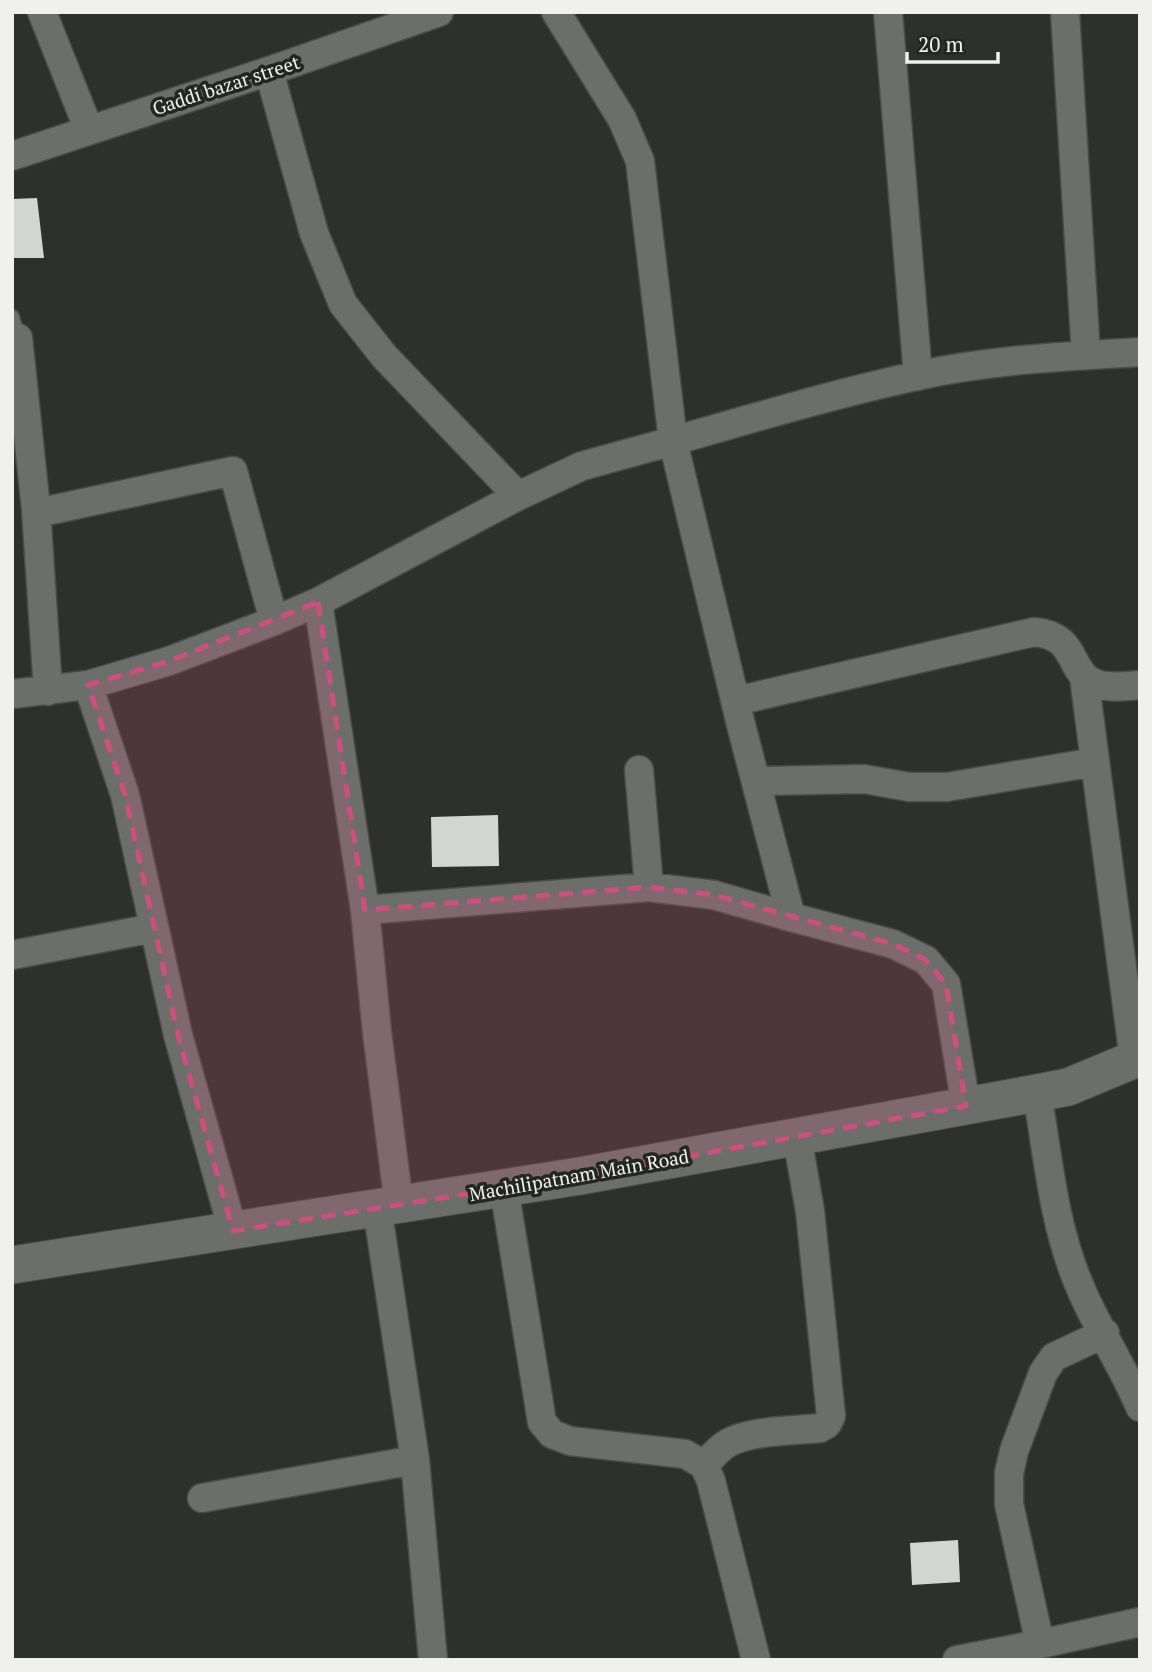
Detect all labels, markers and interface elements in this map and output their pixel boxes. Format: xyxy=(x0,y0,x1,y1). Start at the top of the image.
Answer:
scale bar xyxy=(907,21,998,65)
text: 20 m xyxy=(918,30,964,58)
street label: Gaddi bazar street xyxy=(149,49,303,120)
street label: Machilipatnam Main Road xyxy=(467,1143,691,1206)

